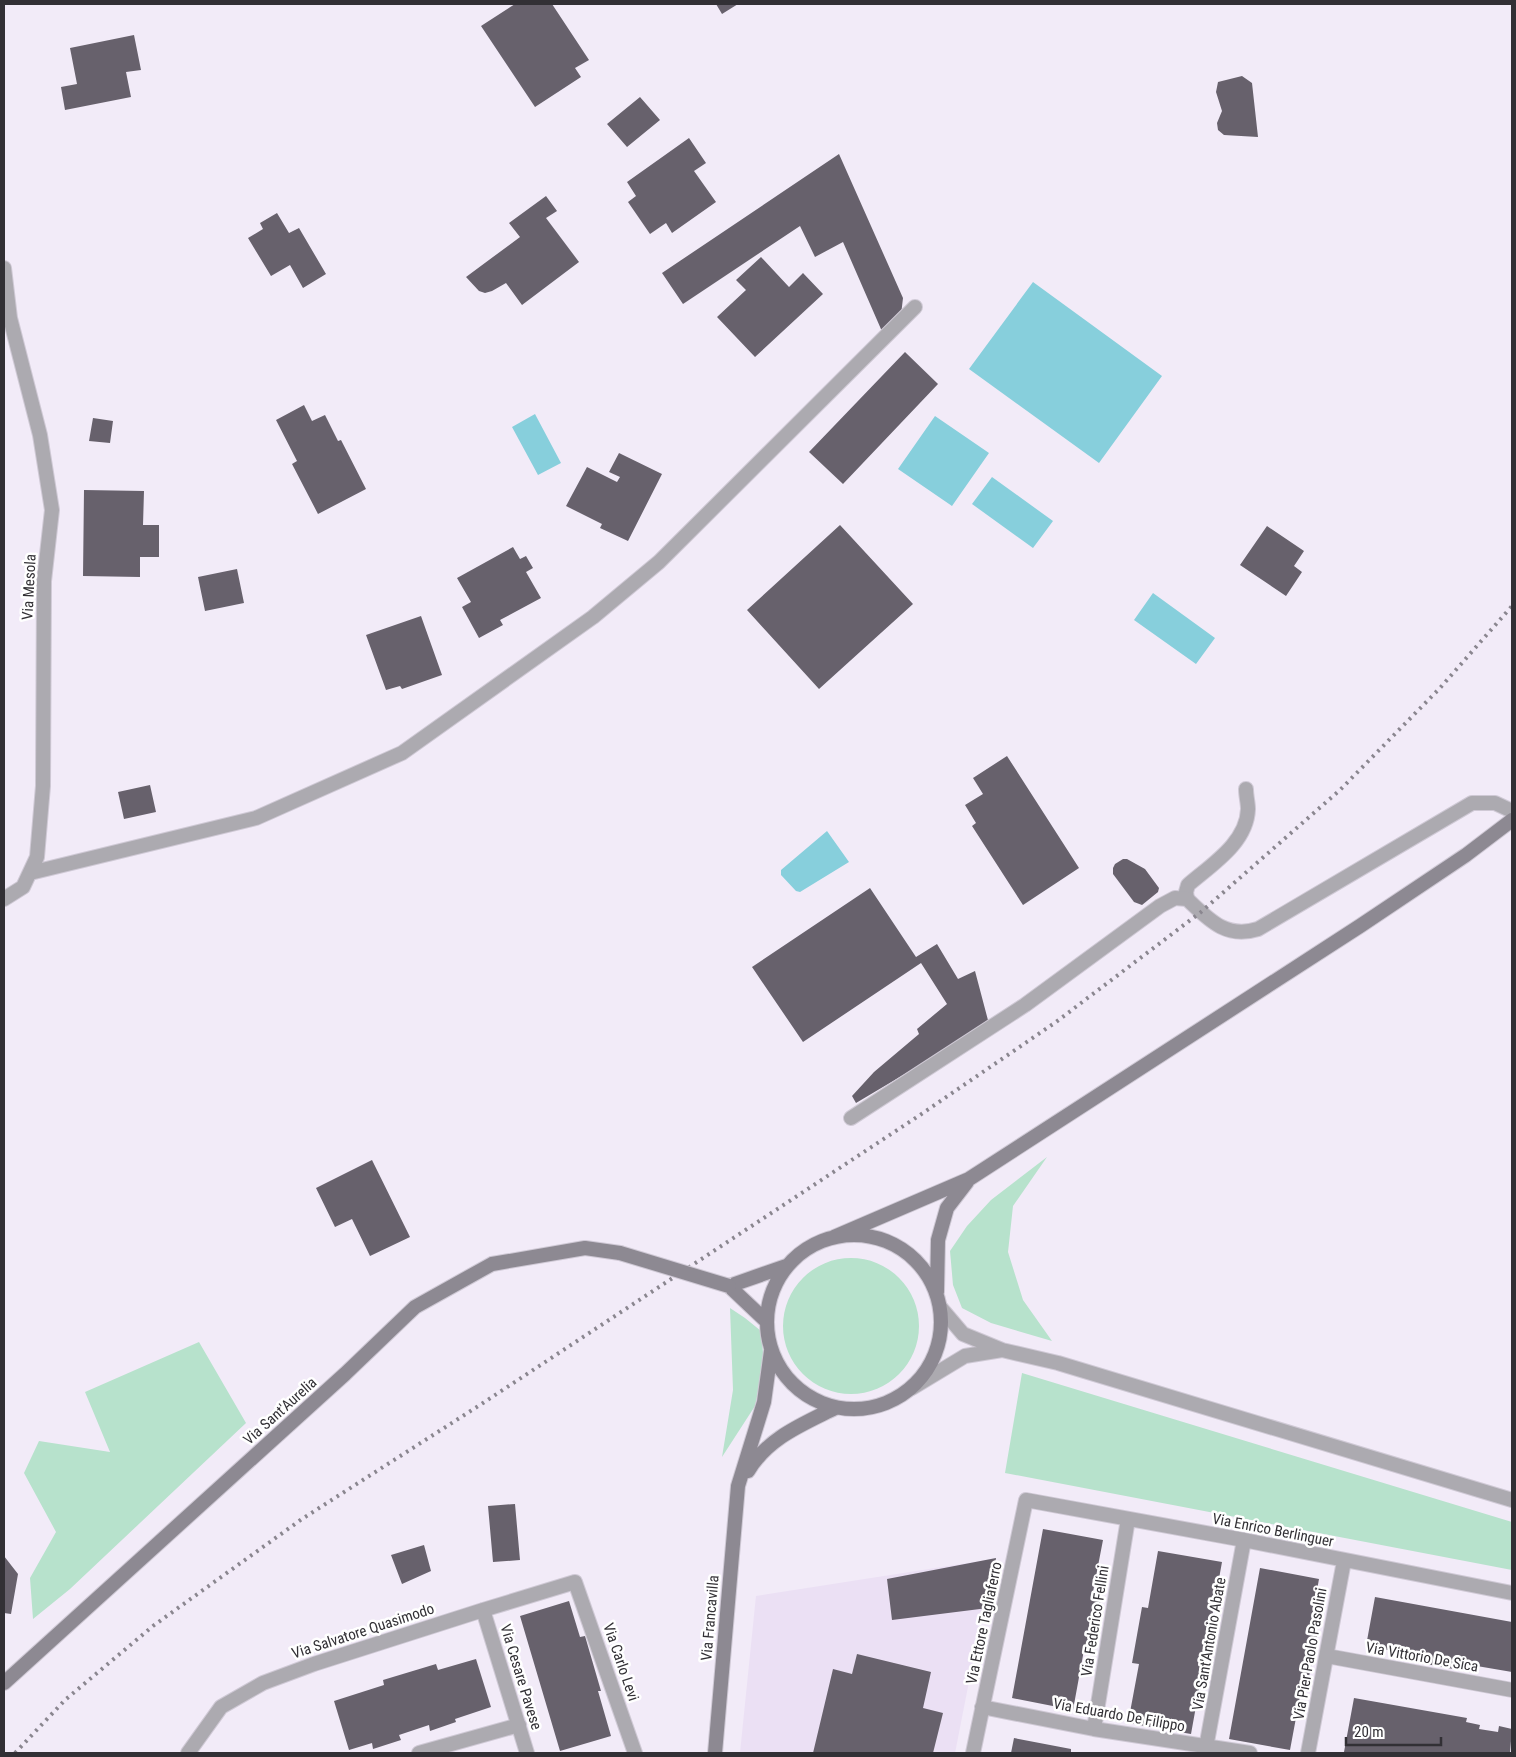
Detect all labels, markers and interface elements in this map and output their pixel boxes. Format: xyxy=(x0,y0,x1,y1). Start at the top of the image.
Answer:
street label: Via Mesola xyxy=(18,554,40,620)
street label: Via Sant'Aurelia xyxy=(240,1373,320,1449)
street label: Via Enrico Berlinguer xyxy=(1211,1509,1336,1551)
street label: Via Ettore Tagliaferro xyxy=(962,1560,1006,1686)
street label: Via Federico Fellini xyxy=(1077,1564,1113,1678)
street label: Via Francavilla xyxy=(697,1574,723,1662)
street label: Via Sant'Antonio Abate xyxy=(1188,1576,1230,1712)
street label: Via Pier Paolo Pasolini xyxy=(1289,1586,1331,1722)
street label: Via Salvatore Quasimodo xyxy=(290,1599,436,1663)
street label: Via Carlo Levi xyxy=(599,1621,643,1703)
street label: Via Cesare Pavese xyxy=(496,1622,546,1732)
street label: Via Vittorio De Sica xyxy=(1364,1638,1480,1676)
street label: Via Eduardo De Filippo xyxy=(1052,1695,1186,1735)
scale bar xyxy=(1346,1714,1441,1746)
text: 20 m xyxy=(1354,1723,1384,1741)

